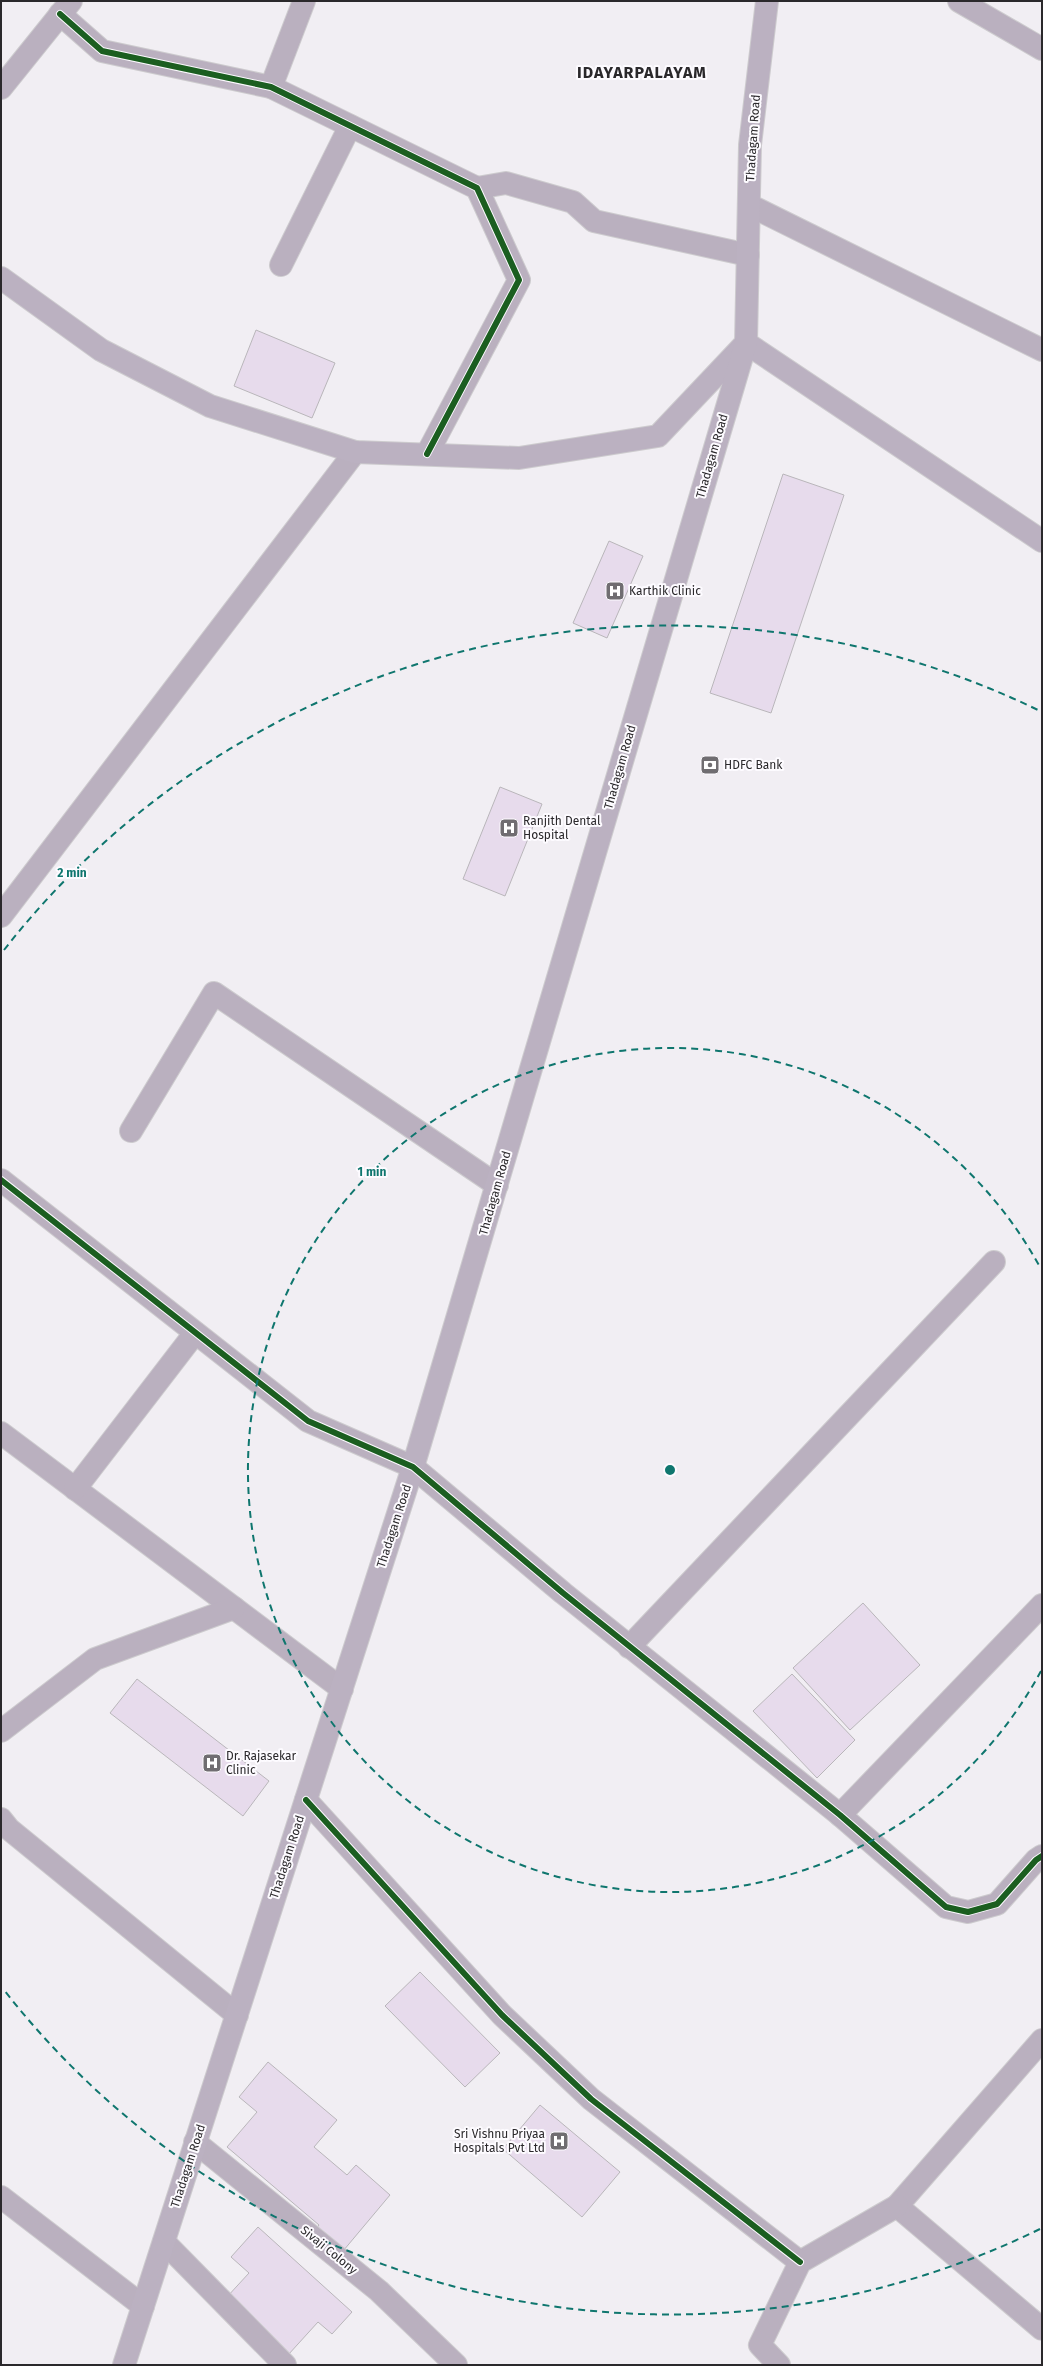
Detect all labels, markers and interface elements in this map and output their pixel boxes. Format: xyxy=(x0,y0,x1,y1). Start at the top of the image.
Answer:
district label: IDAYARPALAYAM xyxy=(577,63,707,82)
street label: Thadagam Road xyxy=(743,94,763,182)
street label: Thadagam Road xyxy=(693,412,731,500)
hospital icon: Karthik Clinic xyxy=(604,580,626,602)
place label: Karthik Clinic xyxy=(629,584,701,598)
street label: Thadagam Road xyxy=(601,723,639,811)
bank icon: HDFC Bank xyxy=(699,754,721,776)
place label: HDFC Bank xyxy=(724,758,783,772)
place label: Ranjith Dental Hospital xyxy=(523,814,601,842)
hospital icon: Ranjith Dental Hospital xyxy=(498,817,520,839)
text: 2 min xyxy=(57,866,87,880)
street label: Thadagam Road xyxy=(476,1149,514,1237)
text: 1 min xyxy=(358,1165,386,1179)
centre of rings xyxy=(663,1463,677,1477)
street label: Thadagam Road xyxy=(374,1482,414,1570)
place label: Dr. Rajasekar Clinic xyxy=(226,1749,296,1777)
hospital icon: Dr. Rajasekar Clinic xyxy=(201,1752,223,1774)
street label: Thadagam Road xyxy=(267,1813,307,1901)
street label: Thadagam Road xyxy=(168,2122,208,2210)
place label: Sri Vishnu Priyaa Hospitals Pvt Ltd xyxy=(453,2127,545,2155)
hospital icon: Sri Vishnu Priyaa Hospitals Pvt Ltd xyxy=(548,2130,570,2152)
street label: Sivaji Colony xyxy=(298,2223,360,2277)

